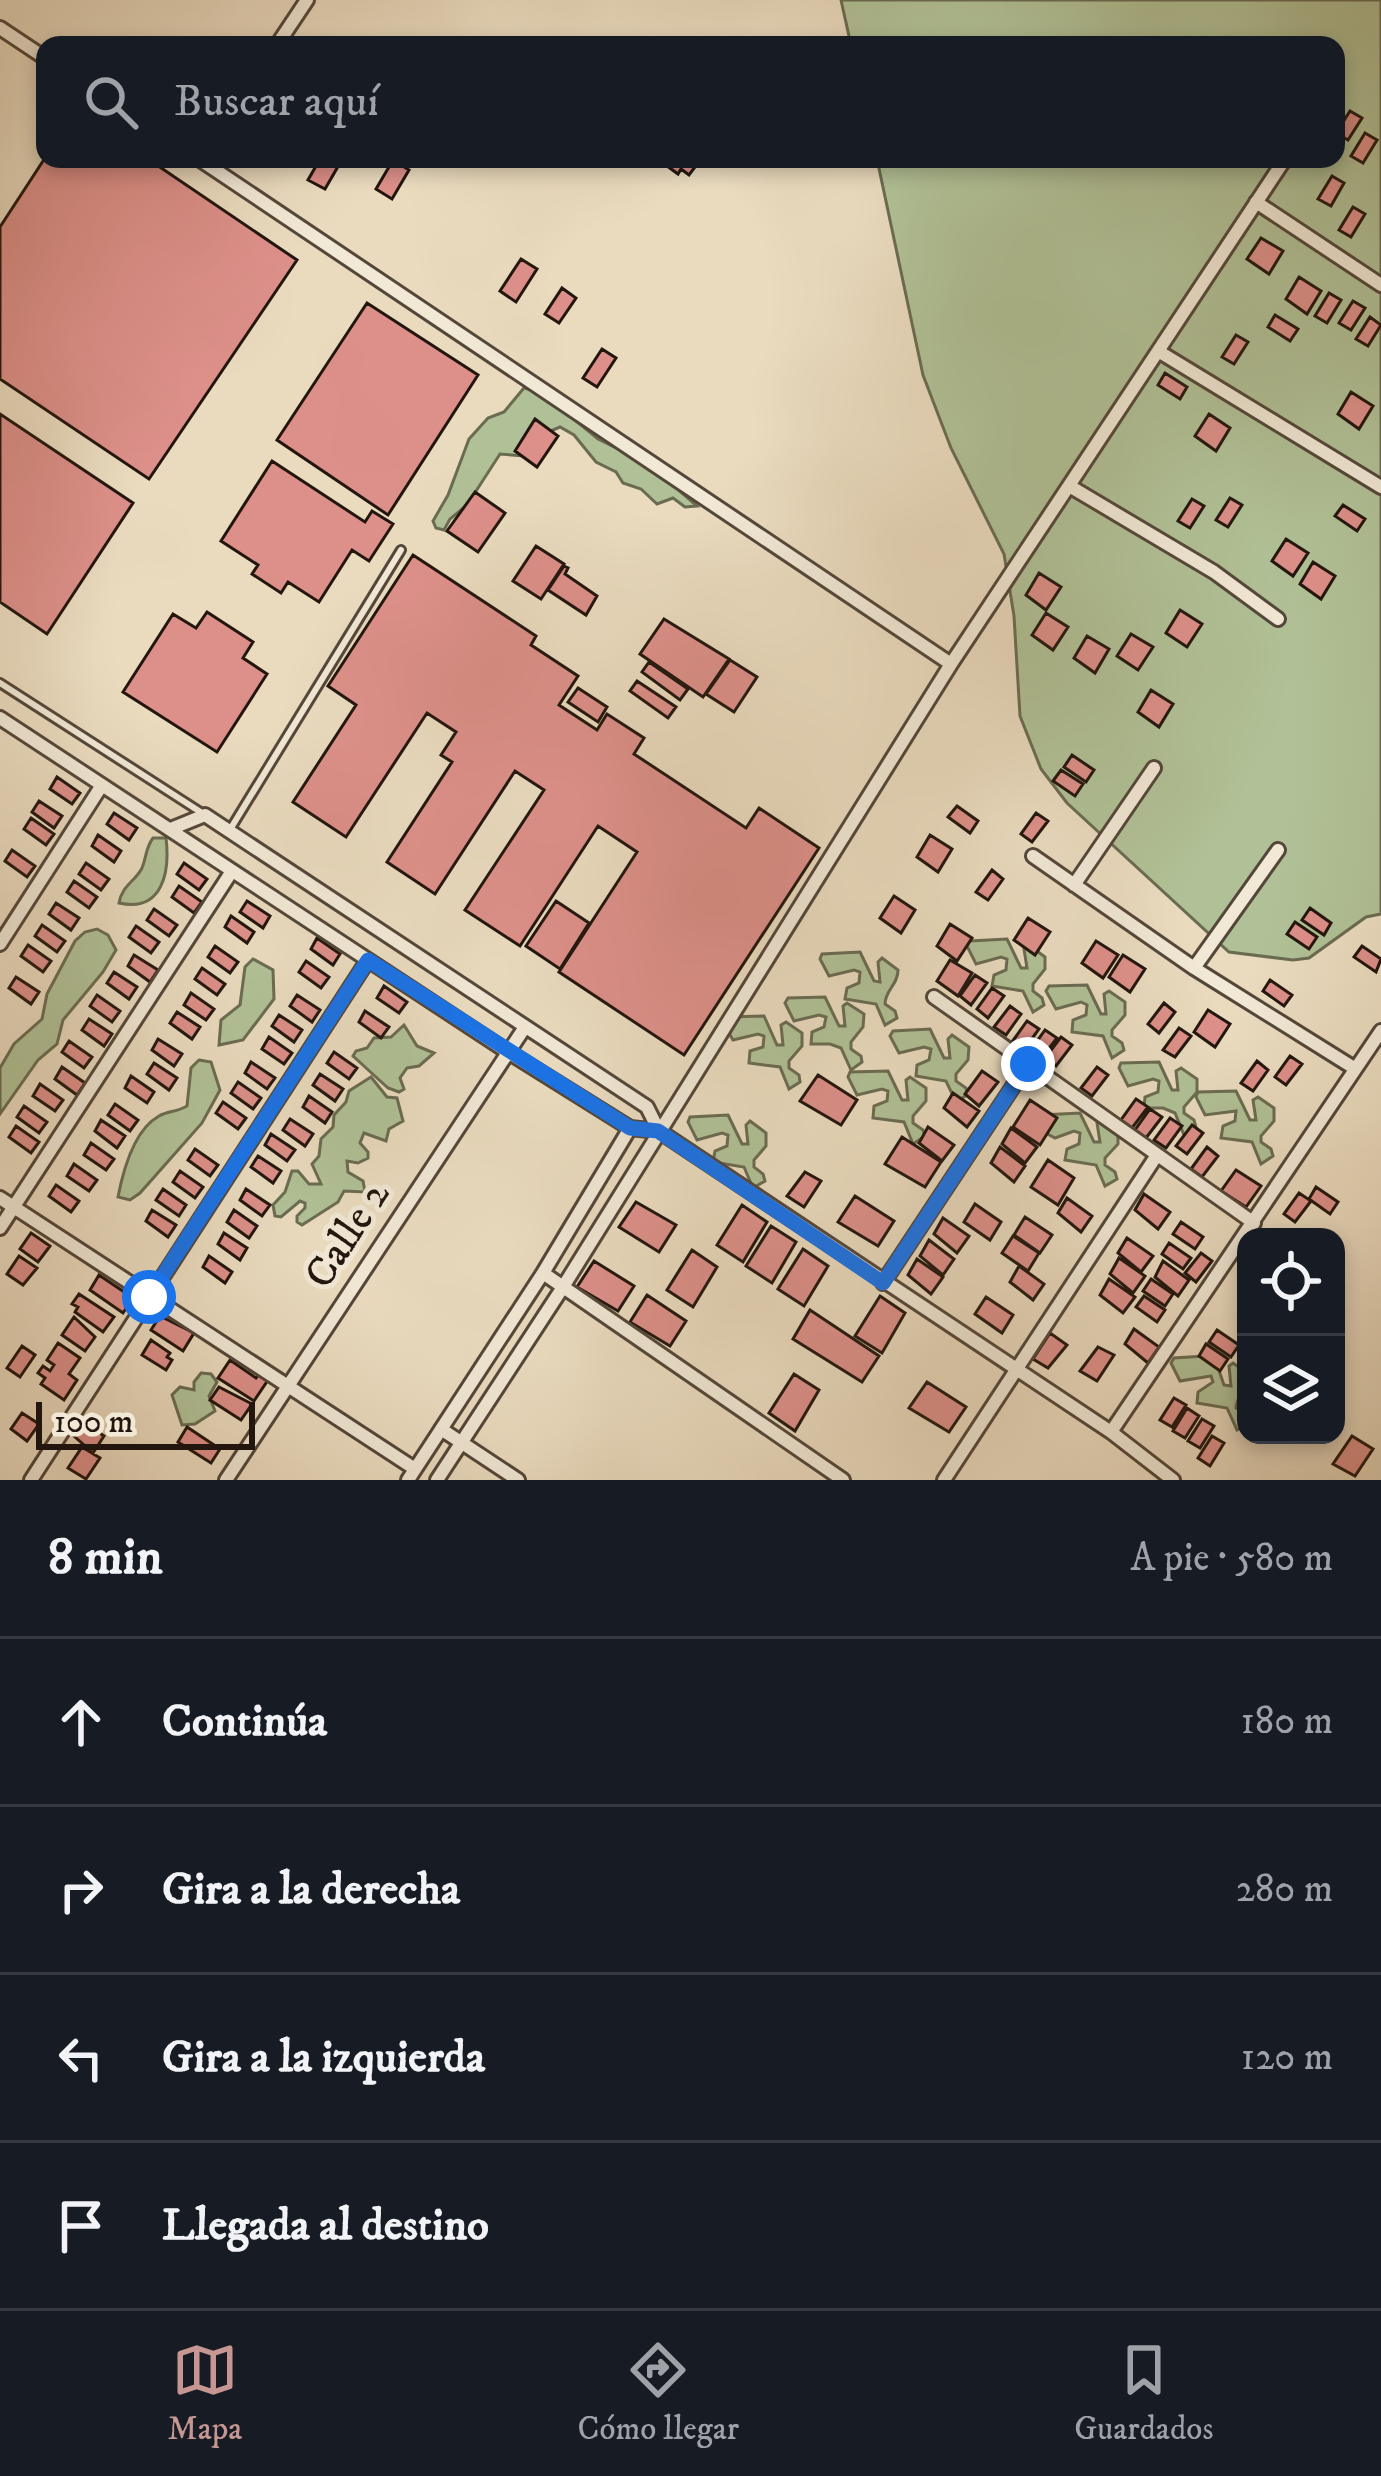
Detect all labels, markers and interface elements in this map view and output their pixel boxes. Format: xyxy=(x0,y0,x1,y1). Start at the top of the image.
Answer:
search box xyxy=(36,36,1345,168)
icon: search xyxy=(78,69,144,135)
text: Buscar aquí xyxy=(174,74,379,130)
route end xyxy=(1001,1037,1055,1091)
street label: Calle 2 xyxy=(294,1171,402,1299)
map controls xyxy=(1237,1228,1345,1444)
button: locate xyxy=(1237,1228,1345,1336)
route start xyxy=(122,1270,176,1324)
button: layers xyxy=(1237,1336,1345,1444)
scale bar xyxy=(36,1396,255,1449)
text: 100 m xyxy=(54,1402,133,1443)
text: 8 min xyxy=(48,1526,163,1590)
text: A pie · 580 m xyxy=(1130,1534,1333,1583)
icon: ahead xyxy=(48,1689,114,1755)
text: Continúa xyxy=(162,1694,327,1750)
text: 180 m xyxy=(1241,1697,1333,1746)
icon: right xyxy=(48,1857,114,1923)
text: Gira a la derecha xyxy=(162,1862,460,1918)
text: 280 m xyxy=(1236,1865,1333,1914)
icon: left xyxy=(48,2025,114,2091)
text: Gira a la izquierda xyxy=(162,2030,485,2086)
text: 120 m xyxy=(1241,2033,1333,2082)
icon: arrive xyxy=(48,2193,114,2259)
text: Llegada al destino xyxy=(162,2198,489,2254)
tab: Mapa xyxy=(168,2337,242,2450)
tab: Cómo llegar xyxy=(578,2337,739,2450)
tab: Guardados xyxy=(1074,2337,1213,2450)

